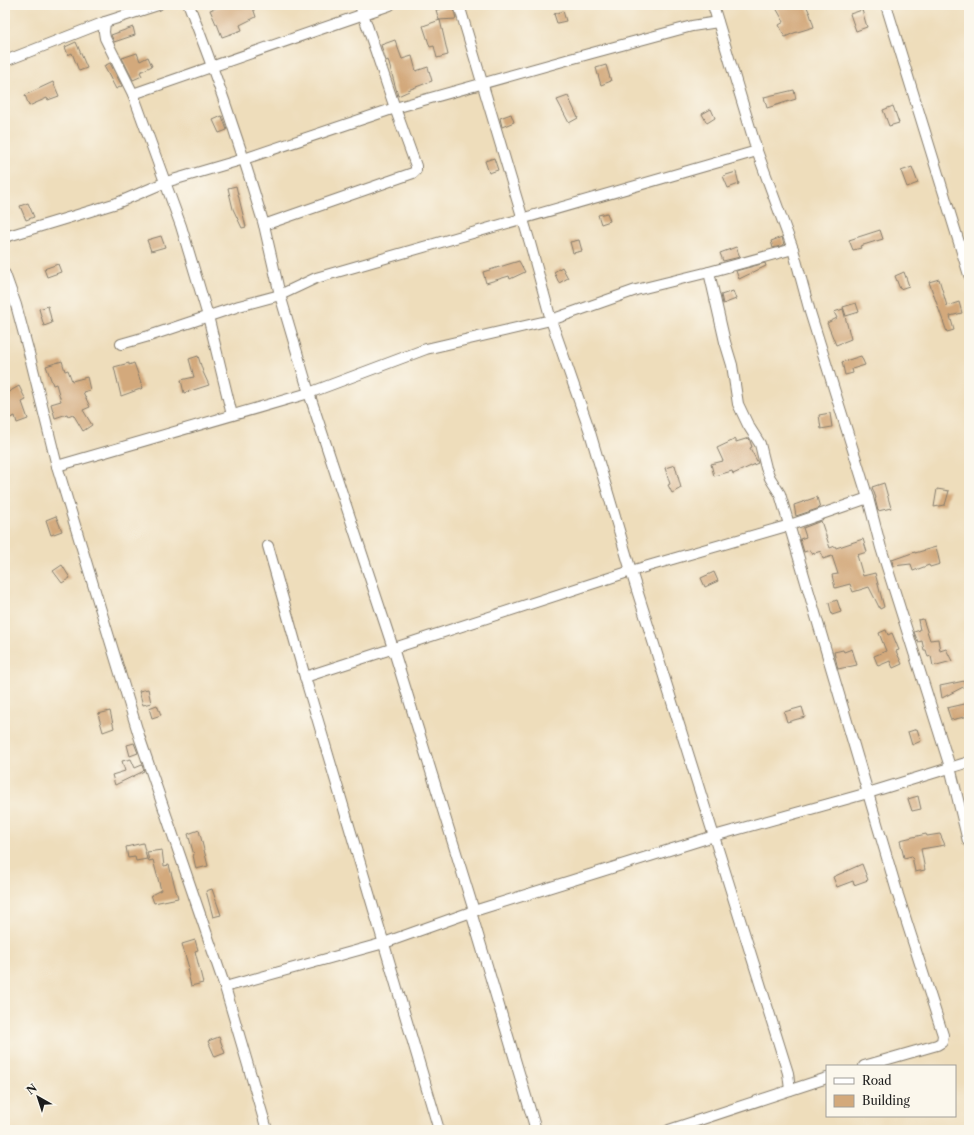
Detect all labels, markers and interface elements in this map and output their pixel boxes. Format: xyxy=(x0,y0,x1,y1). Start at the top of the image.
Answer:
legend xyxy=(826,1065,956,1117)
text: Road xyxy=(862,1073,892,1088)
north arrow xyxy=(18,1077,58,1117)
text: N xyxy=(24,1081,40,1098)
text: Building xyxy=(862,1093,910,1108)

